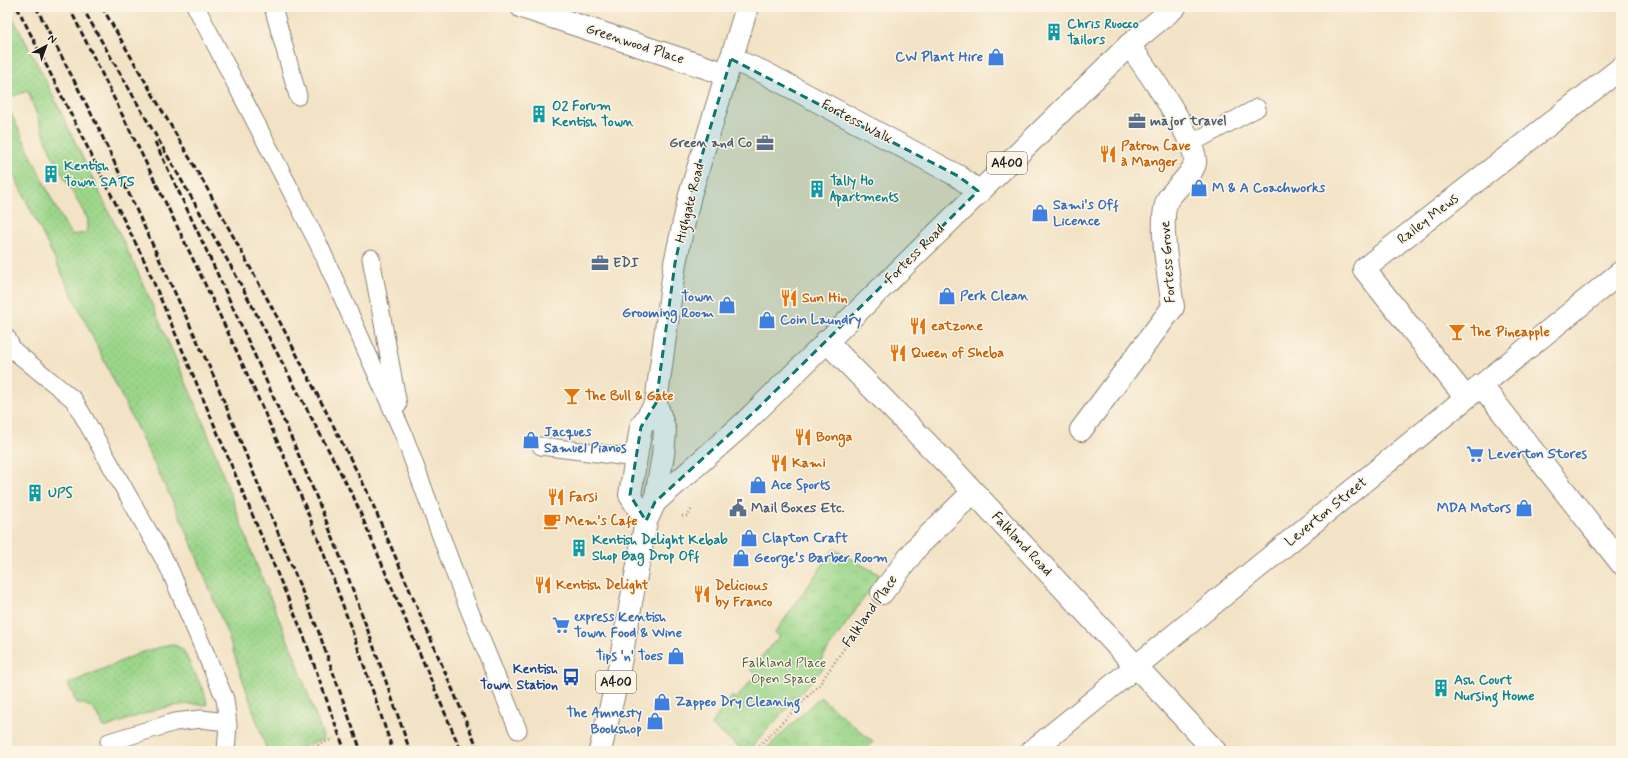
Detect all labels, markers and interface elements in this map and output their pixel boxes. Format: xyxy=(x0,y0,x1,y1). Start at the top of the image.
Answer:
place label: Chris Ruocco Tailors xyxy=(1067,15,1139,49)
street label: Greenwood Place xyxy=(583,20,687,68)
building icon: Chris Ruocco Tailors xyxy=(1044,22,1064,42)
north arrow xyxy=(26,26,66,66)
text: N xyxy=(45,32,59,47)
shop icon: CW Plant Hire xyxy=(986,47,1006,67)
place label: CW Plant Hire xyxy=(895,48,983,66)
street label: Fortess Walk xyxy=(818,96,896,148)
place label: O2 Forum Kentish Town xyxy=(552,97,635,131)
building icon: O2 Forum Kentish Town xyxy=(529,104,549,124)
office icon: major travel xyxy=(1127,111,1147,131)
place label: major travel xyxy=(1150,112,1227,131)
office icon: Green and Co xyxy=(755,133,775,153)
place label: Green and Co xyxy=(669,134,752,152)
place label: Patron Cave à Manger xyxy=(1121,137,1191,173)
restaurant icon: Patron Cave à Manger xyxy=(1098,144,1118,164)
road number: A400 xyxy=(987,152,1027,174)
place label: Kentish Town SATS xyxy=(64,157,134,191)
street label: Highgate Road xyxy=(671,161,711,245)
building icon: Kentish Town SATS xyxy=(41,164,61,184)
place label: Tally Ho Apartments xyxy=(830,172,899,208)
shop icon: M & A Coachworks xyxy=(1189,178,1209,198)
building icon: Tally Ho Apartments xyxy=(807,179,827,199)
place label: M & A Coachworks xyxy=(1212,179,1326,197)
street label: Railey Mews xyxy=(1394,189,1463,248)
place label: Sami's Off Licence xyxy=(1053,196,1119,230)
shop icon: Sami's Off Licence xyxy=(1030,203,1050,223)
street label: Fortess Road xyxy=(881,220,949,288)
street label: Fortess Grove xyxy=(1156,220,1180,304)
office icon: EDI xyxy=(590,253,610,273)
place label: EDI xyxy=(613,254,640,272)
shop icon: Perk Clean xyxy=(937,286,957,306)
place label: Perk Clean xyxy=(960,287,1030,305)
place label: Town Grooming Room xyxy=(622,288,715,324)
restaurant icon: Sun Hin xyxy=(779,288,799,308)
place label: Sun Hin xyxy=(802,289,847,307)
shop icon: Town Grooming Room xyxy=(717,295,737,315)
shop icon: Coin Laundry xyxy=(757,310,777,330)
place label: Coin Laundry xyxy=(780,311,862,329)
restaurant icon: eatzone xyxy=(908,316,928,336)
place label: eatzone xyxy=(931,317,983,335)
bar icon: The Pineapple xyxy=(1447,322,1467,342)
place label: The Pineapple xyxy=(1470,323,1550,341)
restaurant icon: Queen of Sheba xyxy=(888,343,908,363)
place label: Queen of Sheba xyxy=(911,344,1004,362)
bar icon: The Bull & Gate xyxy=(562,386,582,406)
place label: The Bull & Gate xyxy=(585,387,673,405)
place label: Jacques Samuel Pianos xyxy=(544,423,627,457)
restaurant icon: Bonga xyxy=(793,427,813,447)
place label: Bonga xyxy=(816,428,853,448)
shop icon: Jacques Samuel Pianos xyxy=(521,430,541,450)
supermarket icon: Leverton Stores xyxy=(1465,444,1485,464)
place label: Leverton Stores xyxy=(1488,445,1588,463)
restaurant icon: Kami xyxy=(769,453,789,473)
place label: Kami xyxy=(792,454,826,472)
street label: Leverton Street xyxy=(1281,473,1371,551)
shop icon: Ace Sports xyxy=(748,475,768,495)
place label: Ace Sports xyxy=(771,476,831,494)
building icon: UPS xyxy=(25,483,45,503)
place label: UPS xyxy=(48,484,73,502)
restaurant icon: Farsi xyxy=(546,487,566,507)
place label: Farsi xyxy=(569,488,598,506)
public building icon: Mail Boxes Etc. xyxy=(728,498,748,518)
shop icon: MDA Motors xyxy=(1514,498,1534,518)
place label: Mail Boxes Etc. xyxy=(751,499,845,517)
place label: MDA Motors xyxy=(1437,499,1511,517)
street label: Falkland Road xyxy=(988,508,1056,580)
cafe icon: Mem's Cafe xyxy=(542,511,562,531)
place label: Mem's Cafe xyxy=(565,512,638,530)
shop icon: Clapton Craft xyxy=(739,528,759,548)
place label: Clapton Craft xyxy=(762,529,848,547)
place label: Kentish Delight Kebab Shop Bag Drop Off xyxy=(592,531,728,567)
building icon: Kentish Delight Kebab Shop Bag Drop Off xyxy=(569,538,589,558)
shop icon: George's Barber Room xyxy=(731,548,751,568)
place label: George's Barber Room xyxy=(754,549,888,569)
street label: Falkland Place xyxy=(838,571,902,651)
restaurant icon: Kentish Delight xyxy=(533,575,553,595)
place label: Kentish Delight xyxy=(556,576,649,595)
place label: Delicious by Franco xyxy=(715,577,773,611)
restaurant icon: Delicious by Franco xyxy=(692,584,712,604)
place label: express Kentish Town Food & Wine xyxy=(574,608,682,642)
supermarket icon: express Kentish Town Food & Wine xyxy=(551,615,571,635)
shop icon: Tips 'n' Toes xyxy=(666,646,686,666)
place label: Tips 'n' Toes xyxy=(596,647,664,665)
park label: Falkland Place Open Space xyxy=(742,654,826,688)
place label: Kentish Town Station xyxy=(480,660,558,694)
bus stop icon: Kentish Town Station xyxy=(561,667,581,687)
road number: A400 xyxy=(596,671,636,693)
place label: Ash Court Nursing Home xyxy=(1454,671,1535,708)
building icon: Ash Court Nursing Home xyxy=(1431,678,1451,698)
shop icon: Zappeo Dry Cleaning xyxy=(652,692,672,712)
place label: Zappeo Dry Cleaning xyxy=(675,693,801,714)
place label: The Amnesty Bookshop xyxy=(566,704,642,738)
shop icon: The Amnesty Bookshop xyxy=(645,711,665,731)

